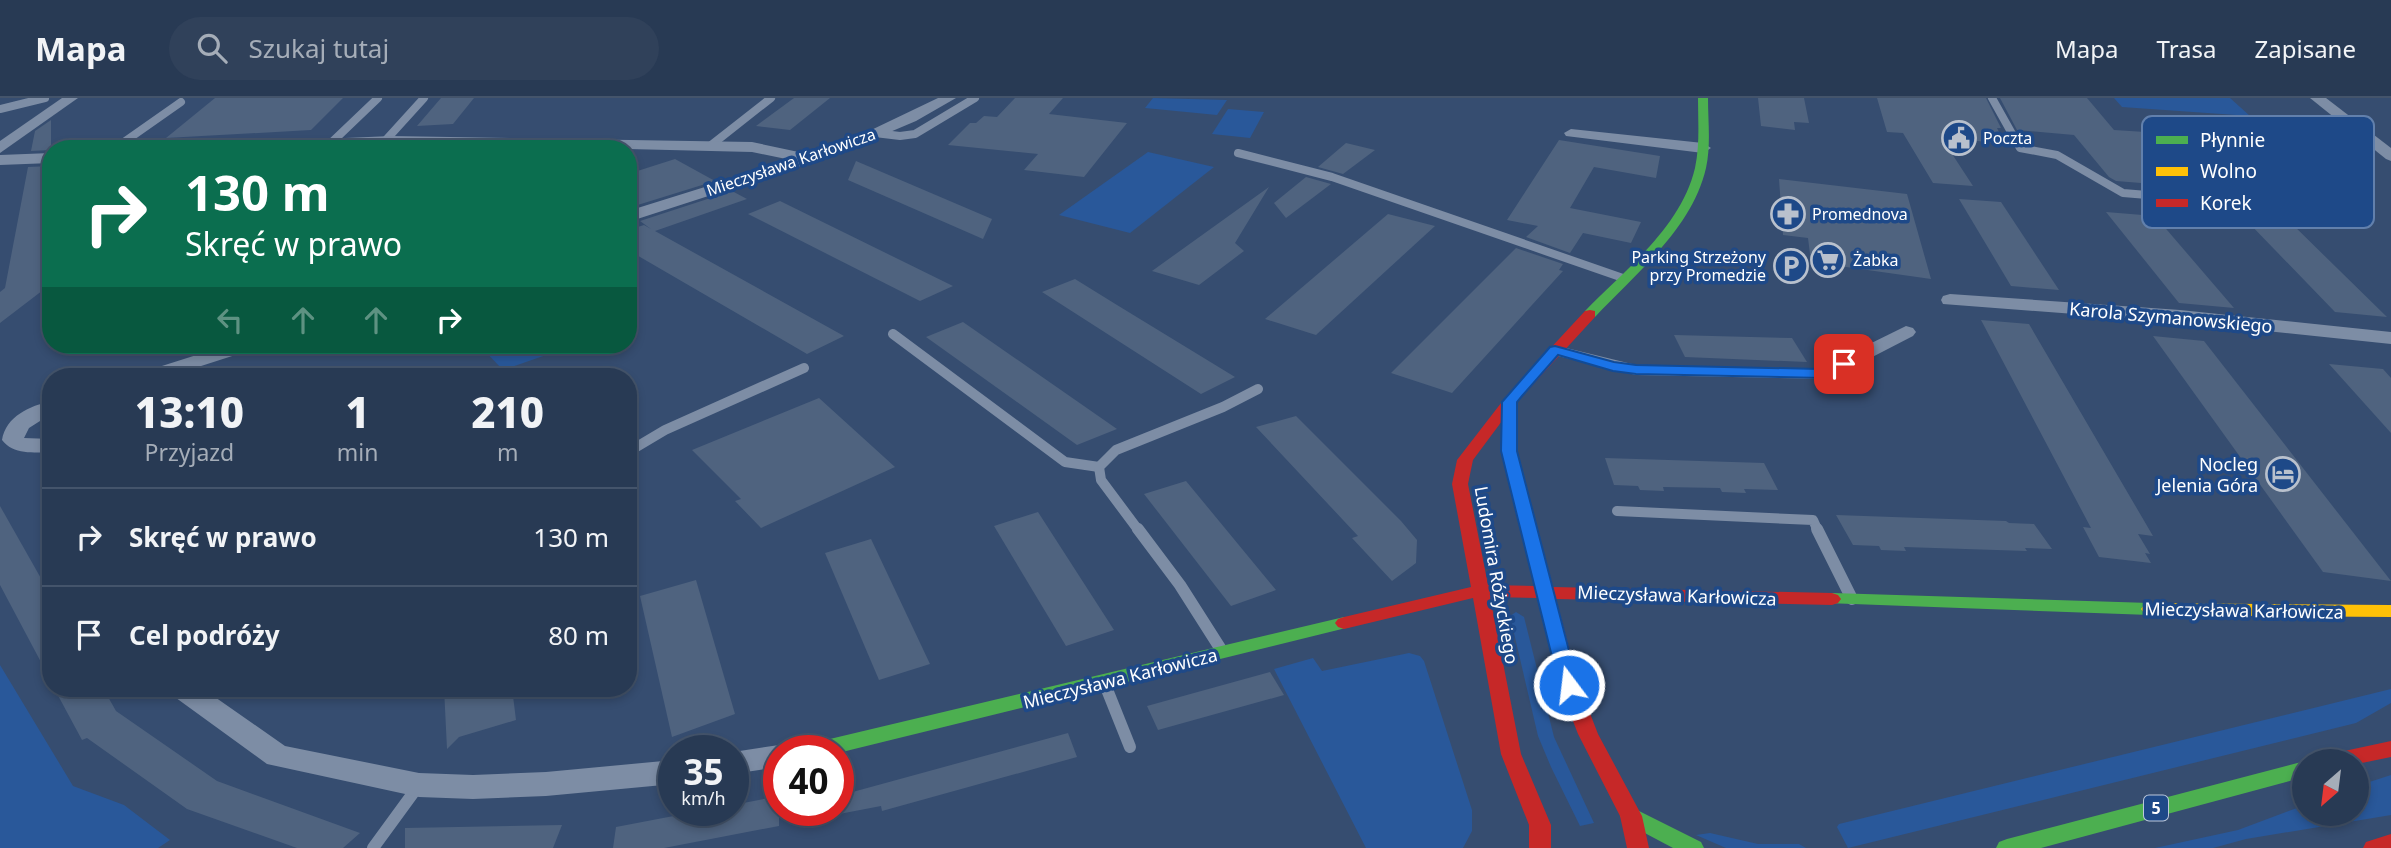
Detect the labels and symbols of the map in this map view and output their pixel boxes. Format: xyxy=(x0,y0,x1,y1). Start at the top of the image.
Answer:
legend xyxy=(2142,116,2374,228)
public building icon: Poczta xyxy=(1940,119,1978,157)
street label: Mieczysława Karłowicza xyxy=(704,123,878,201)
place label: Poczta xyxy=(1983,127,2032,149)
text: Płynnie xyxy=(2200,127,2265,153)
text: Wolno xyxy=(2200,158,2257,184)
text: Korek xyxy=(2200,190,2252,216)
pharmacy icon: Promednova xyxy=(1769,195,1807,233)
place label: Promednova xyxy=(1812,203,1908,225)
supermarket icon: Żabka xyxy=(1809,241,1847,279)
place label: Parking Strzeżony przy Promedzie xyxy=(1631,246,1767,286)
parking icon: Parking Strzeżony przy Promedzie xyxy=(1772,247,1810,285)
place label: Żabka xyxy=(1853,249,1899,271)
street label: Karola Szymanowskiego xyxy=(2068,296,2274,338)
pin xyxy=(1814,334,1874,394)
place label: Nocleg Jelenia Góra xyxy=(2154,452,2258,497)
hotel icon: Nocleg Jelenia Góra xyxy=(2264,455,2302,493)
street label: Ludomira Różyckiego xyxy=(1470,484,1524,666)
street label: Mieczysława Karłowicza xyxy=(1577,580,1777,610)
street label: Mieczysława Karłowicza xyxy=(2144,596,2344,624)
street label: Mieczysława Karłowicza xyxy=(1020,642,1220,714)
position arrow xyxy=(1532,648,1606,722)
speed limit sign: 40 xyxy=(763,735,854,826)
north arrow xyxy=(2292,749,2370,826)
road number: 5 xyxy=(2144,796,2168,820)

